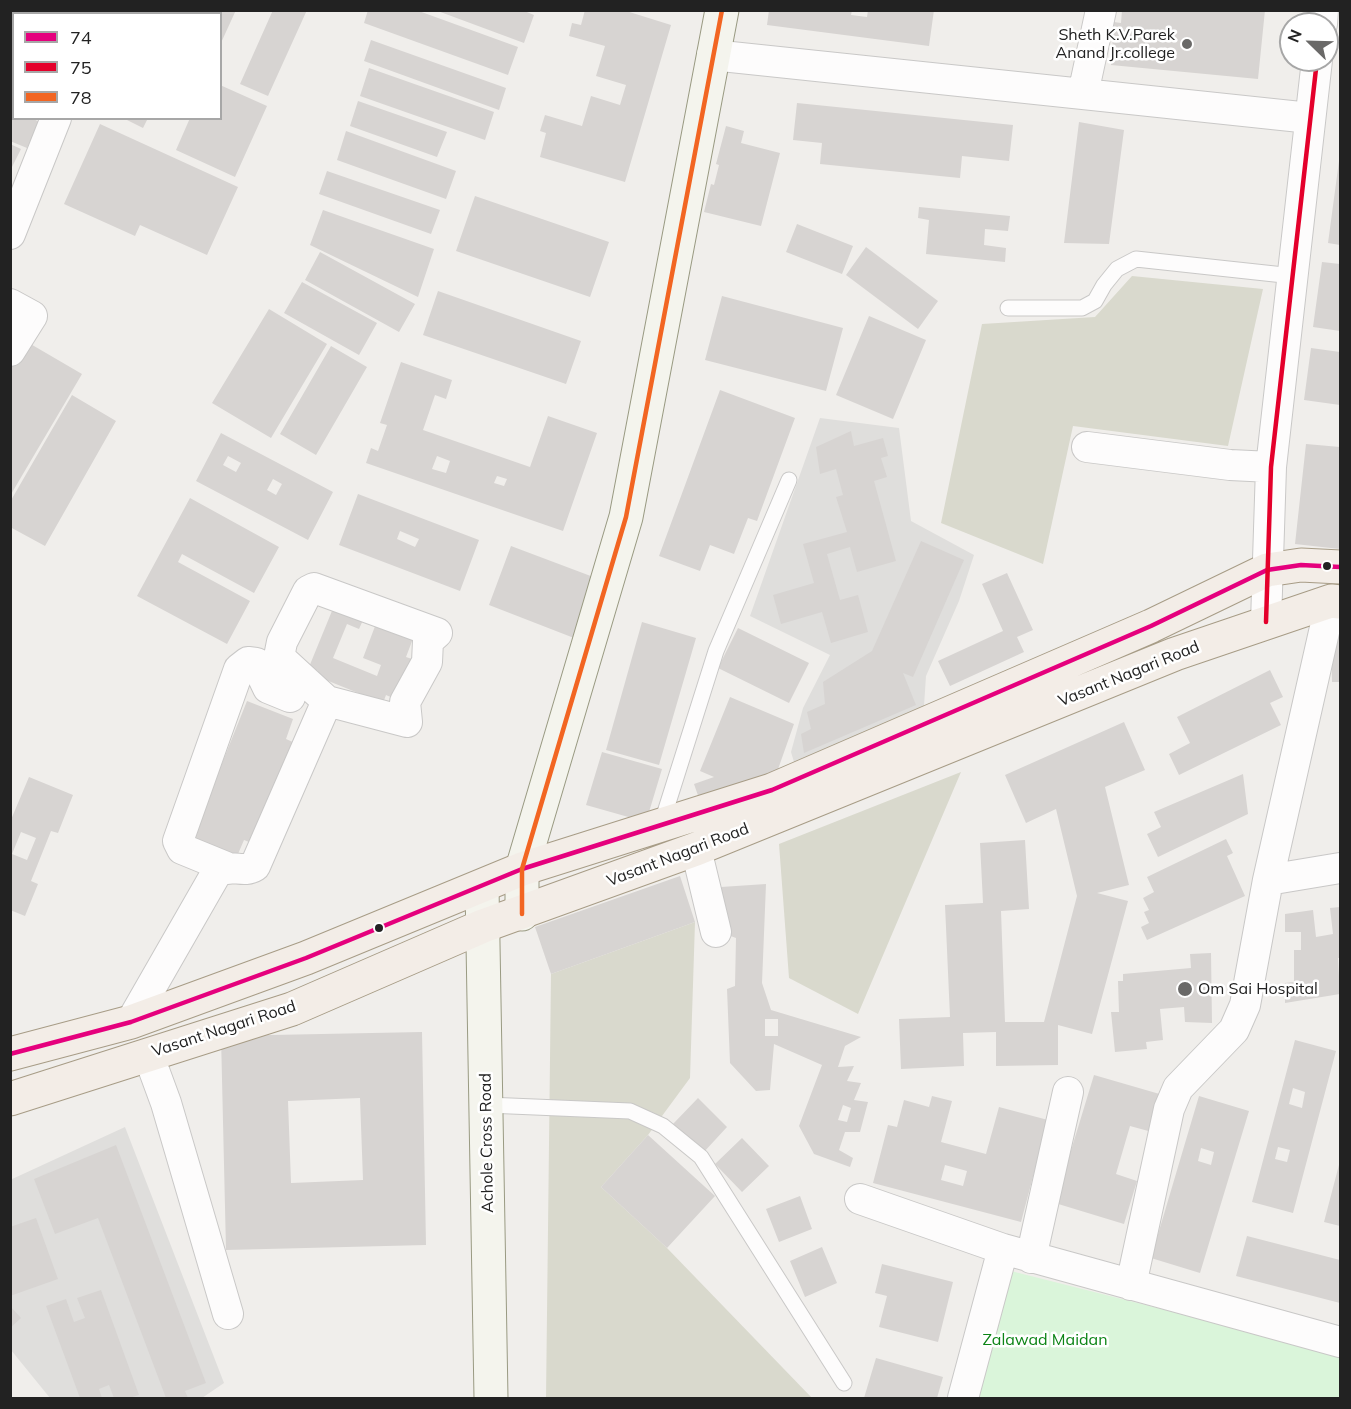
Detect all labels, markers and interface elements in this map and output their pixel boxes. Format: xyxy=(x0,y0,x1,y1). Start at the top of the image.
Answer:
legend xyxy=(12,12,222,120)
north arrow xyxy=(1279,12,1339,72)
place label: Sheth K.V.Parek Anand Jr.college xyxy=(1056,25,1175,63)
text: 74 xyxy=(70,26,92,49)
text: N xyxy=(1283,26,1306,45)
marker: Sheth K.V.Parek Anand Jr.college xyxy=(1180,37,1194,51)
text: 75 xyxy=(70,56,92,79)
text: 78 xyxy=(70,86,92,109)
unlabelled marker xyxy=(1321,560,1333,572)
street label: Vasant Nagari Road xyxy=(1056,637,1202,711)
street label: Vasant Nagari Road xyxy=(604,819,752,891)
unlabelled marker xyxy=(373,922,385,934)
place label: Om Sai Hospital xyxy=(1198,979,1318,999)
marker: Om Sai Hospital xyxy=(1176,980,1194,998)
street label: Vasant Nagari Road xyxy=(150,997,298,1061)
street label: Achole Cross Road xyxy=(476,1073,498,1213)
park label: Zalawad Maidan xyxy=(982,1330,1108,1350)

